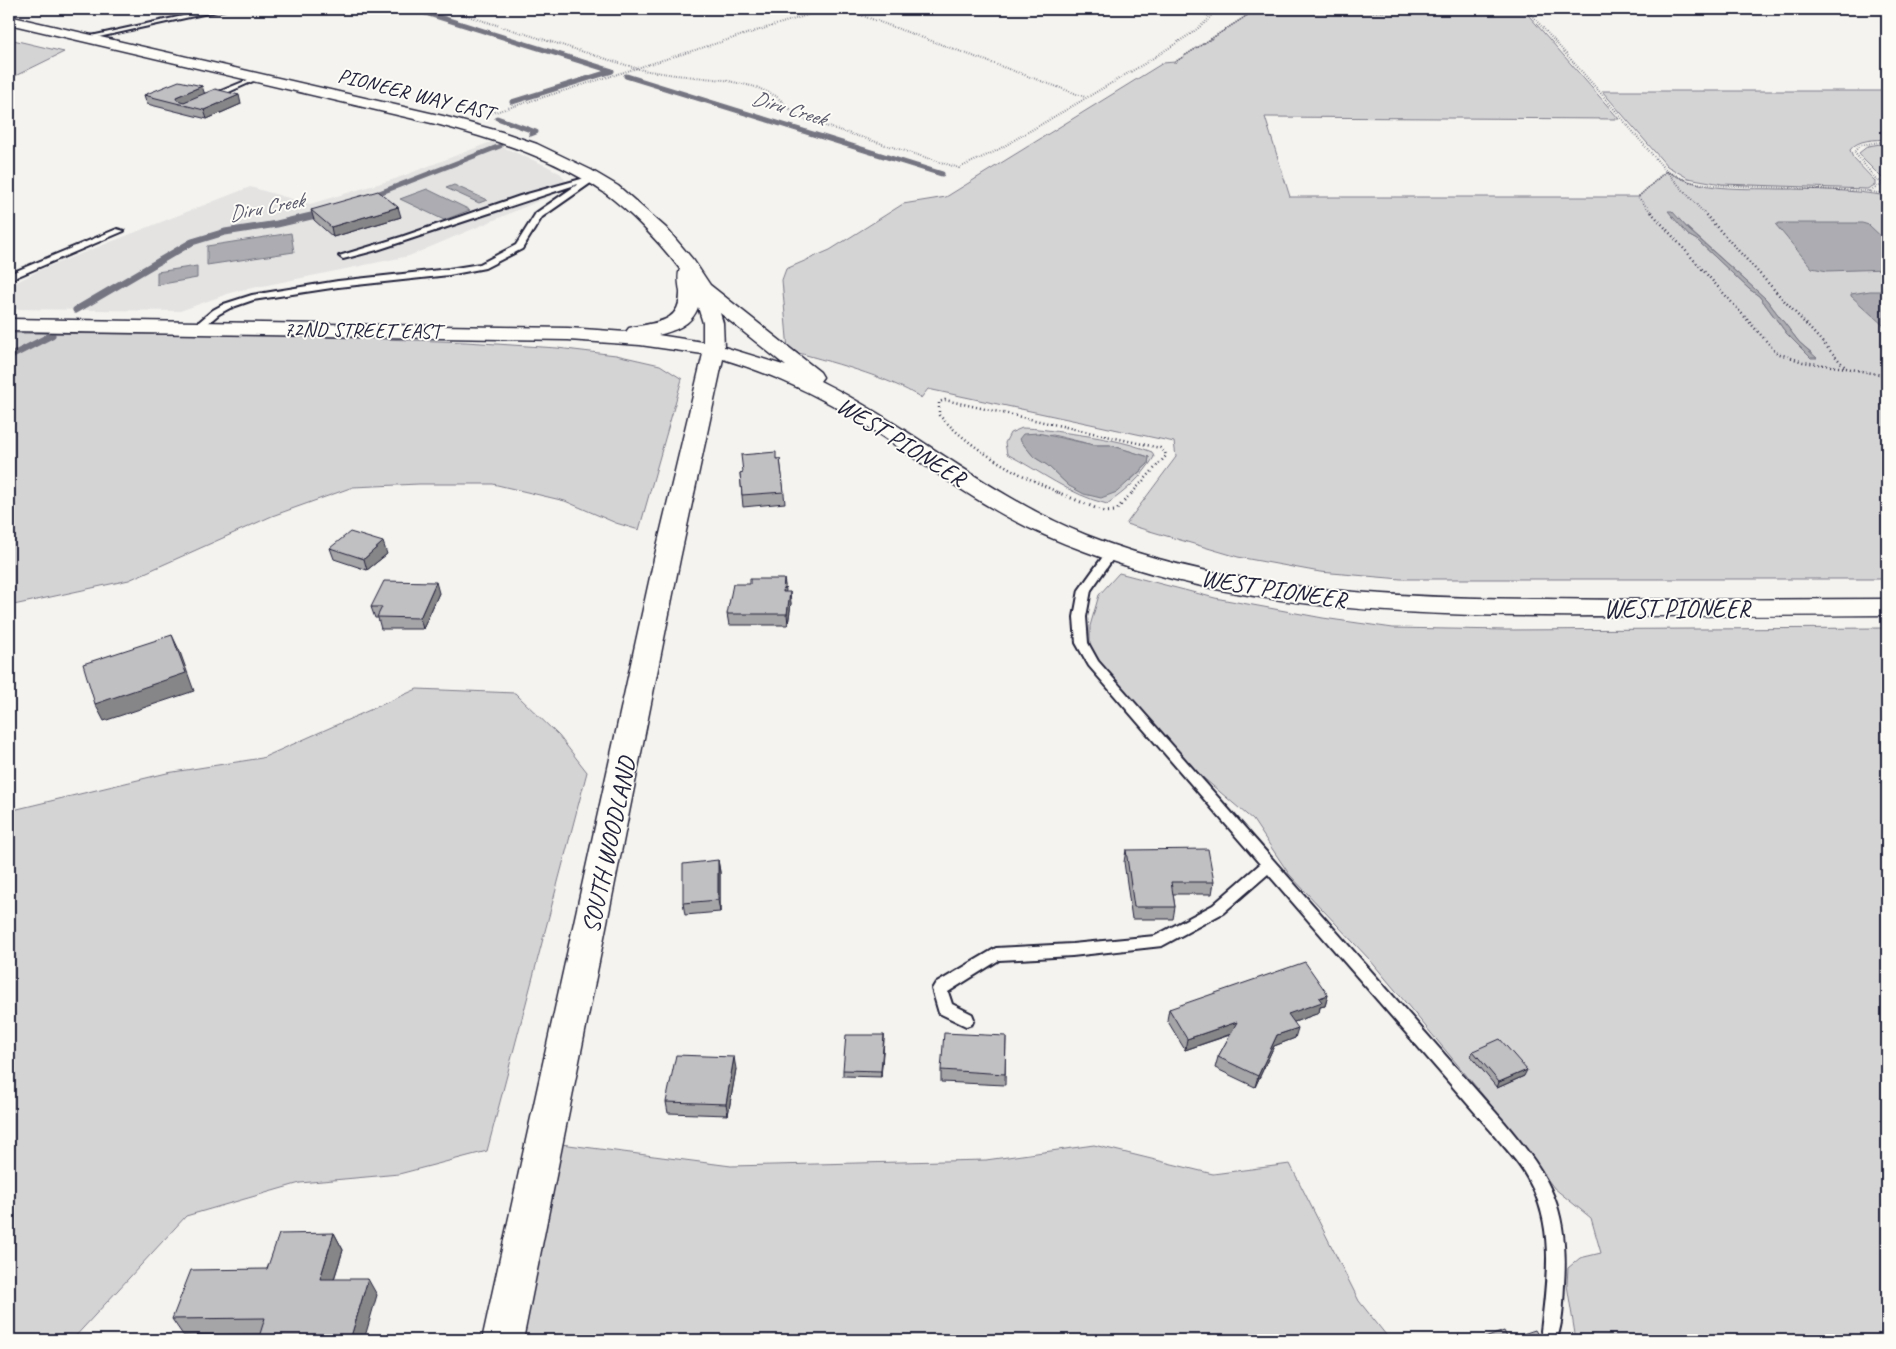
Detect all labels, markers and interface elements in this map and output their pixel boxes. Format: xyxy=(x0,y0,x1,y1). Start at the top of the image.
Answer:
street label: PIONEER WAY EAST xyxy=(335,62,501,127)
water label: Diru Creek xyxy=(749,84,833,133)
water label: Diru Creek xyxy=(226,186,310,227)
street label: 72ND STREET EAST xyxy=(283,316,446,344)
street label: WEST PIONEER xyxy=(831,389,973,495)
street label: WEST PIONEER xyxy=(1199,562,1350,617)
street label: WEST PIONEER xyxy=(1604,593,1752,625)
street label: SOUTH WOODLAND xyxy=(575,753,644,936)

